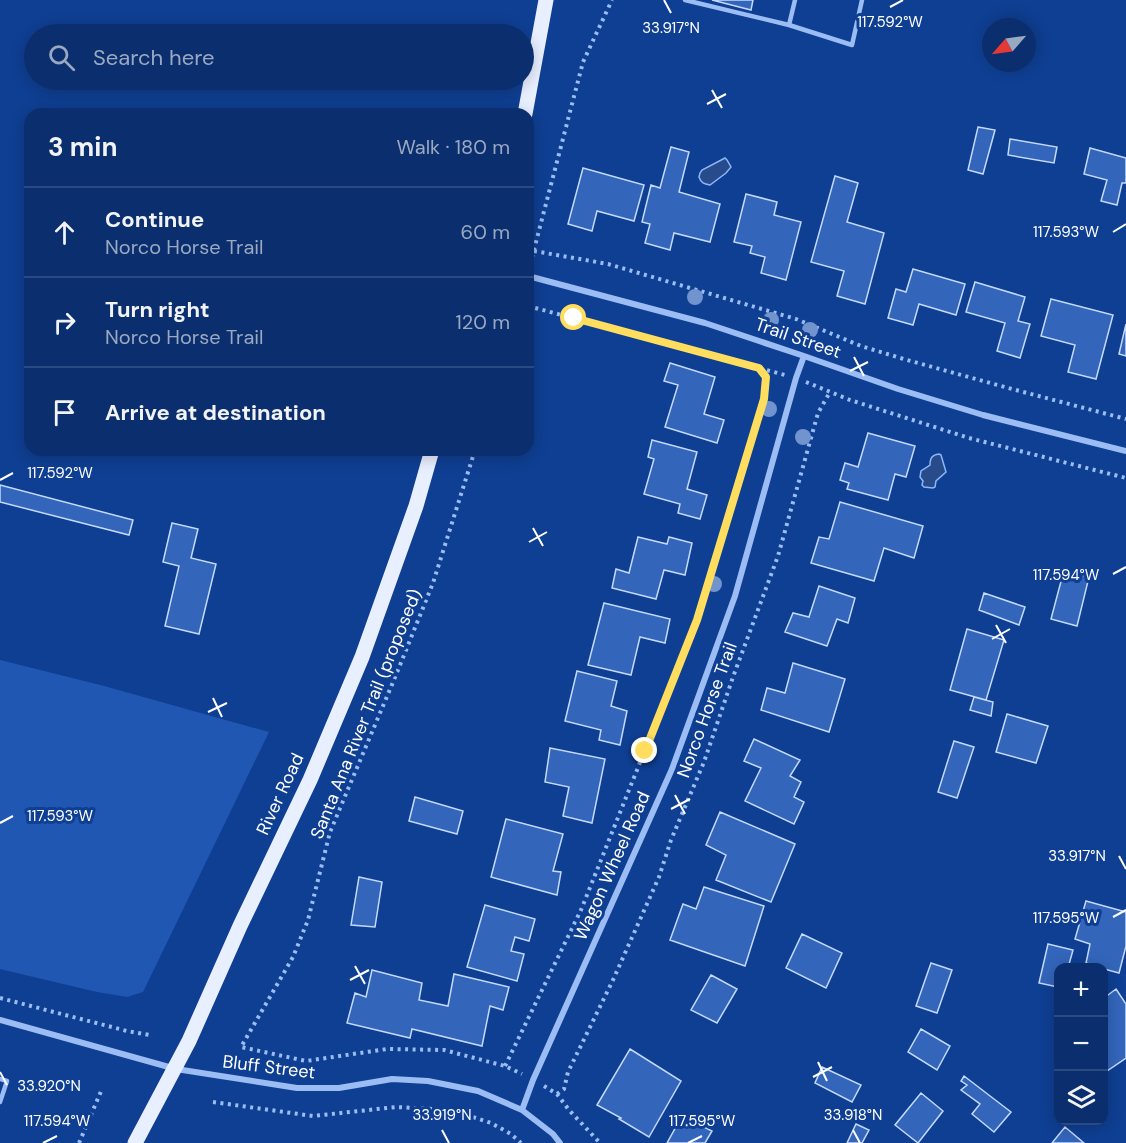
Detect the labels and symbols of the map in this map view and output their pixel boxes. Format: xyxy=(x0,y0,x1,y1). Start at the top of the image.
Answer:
text: 117.592°W xyxy=(857,12,923,32)
text: 33.917°N xyxy=(642,18,700,38)
north arrow xyxy=(982,18,1036,72)
text: 117.593°W xyxy=(1033,222,1099,242)
route start xyxy=(560,304,586,330)
street label: Trail Street xyxy=(752,312,844,364)
text: 117.592°W xyxy=(27,463,93,483)
text: 117.594°W xyxy=(1033,565,1100,585)
street label: Santa Ana River Trail (proposed) xyxy=(305,585,427,843)
street label: Norco Horse Trail xyxy=(671,639,743,781)
route end xyxy=(631,737,657,763)
street label: River Road xyxy=(251,749,309,839)
street label: Wagon Wheel Road xyxy=(568,788,656,944)
text: 117.593°W xyxy=(27,806,93,826)
text: 33.917°N xyxy=(1048,846,1106,866)
text: 117.595°W xyxy=(1033,908,1100,928)
street label: Bluff Street xyxy=(221,1049,317,1085)
text: 33.920°N xyxy=(17,1076,81,1096)
text: 33.919°N xyxy=(412,1105,472,1125)
text: 33.918°N xyxy=(824,1105,882,1125)
text: 117.594°W xyxy=(24,1111,91,1131)
text: 117.595°W xyxy=(669,1111,736,1131)

